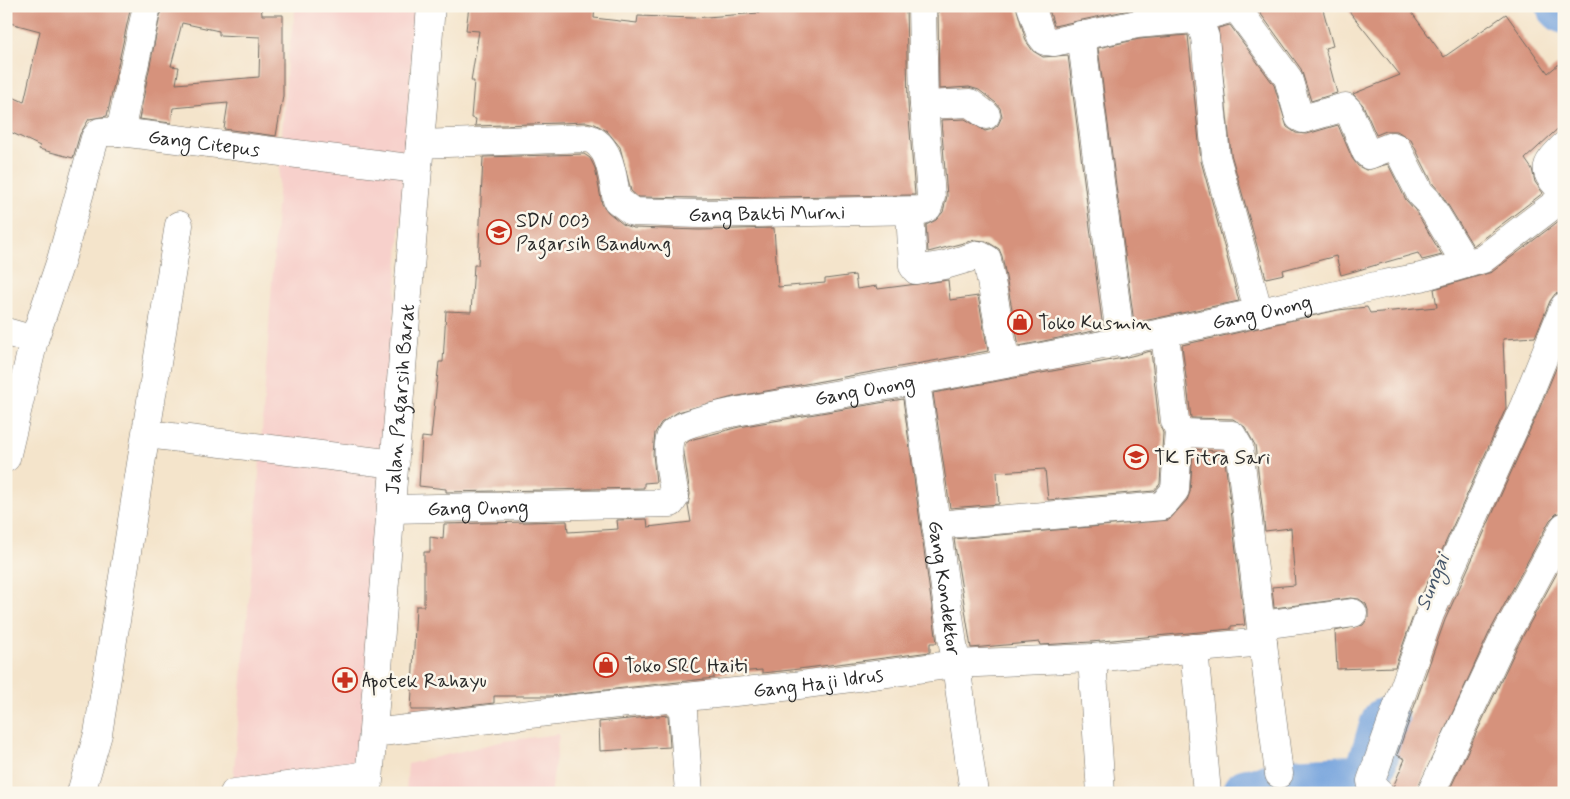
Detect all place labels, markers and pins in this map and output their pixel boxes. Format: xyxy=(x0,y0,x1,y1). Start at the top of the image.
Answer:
place label: SDN 003 Pagarsih Bandung xyxy=(516,208,671,260)
school or university icon: SDN 003 Pagarsih Bandung xyxy=(486,219,512,245)
shop icon: Toko Kusmin xyxy=(1007,309,1033,335)
place label: Toko Kusmin xyxy=(1038,310,1152,337)
school or university icon: TK Fitra Sari xyxy=(1123,444,1149,470)
place label: TK Fitra Sari xyxy=(1154,445,1270,472)
shop icon: Toko SRC Haiti xyxy=(593,652,619,678)
place label: Toko SRC Haiti xyxy=(624,653,747,680)
pharmacy icon: Apotek Rahayu xyxy=(332,667,358,693)
place label: Apotek Rahayu xyxy=(362,668,487,696)

